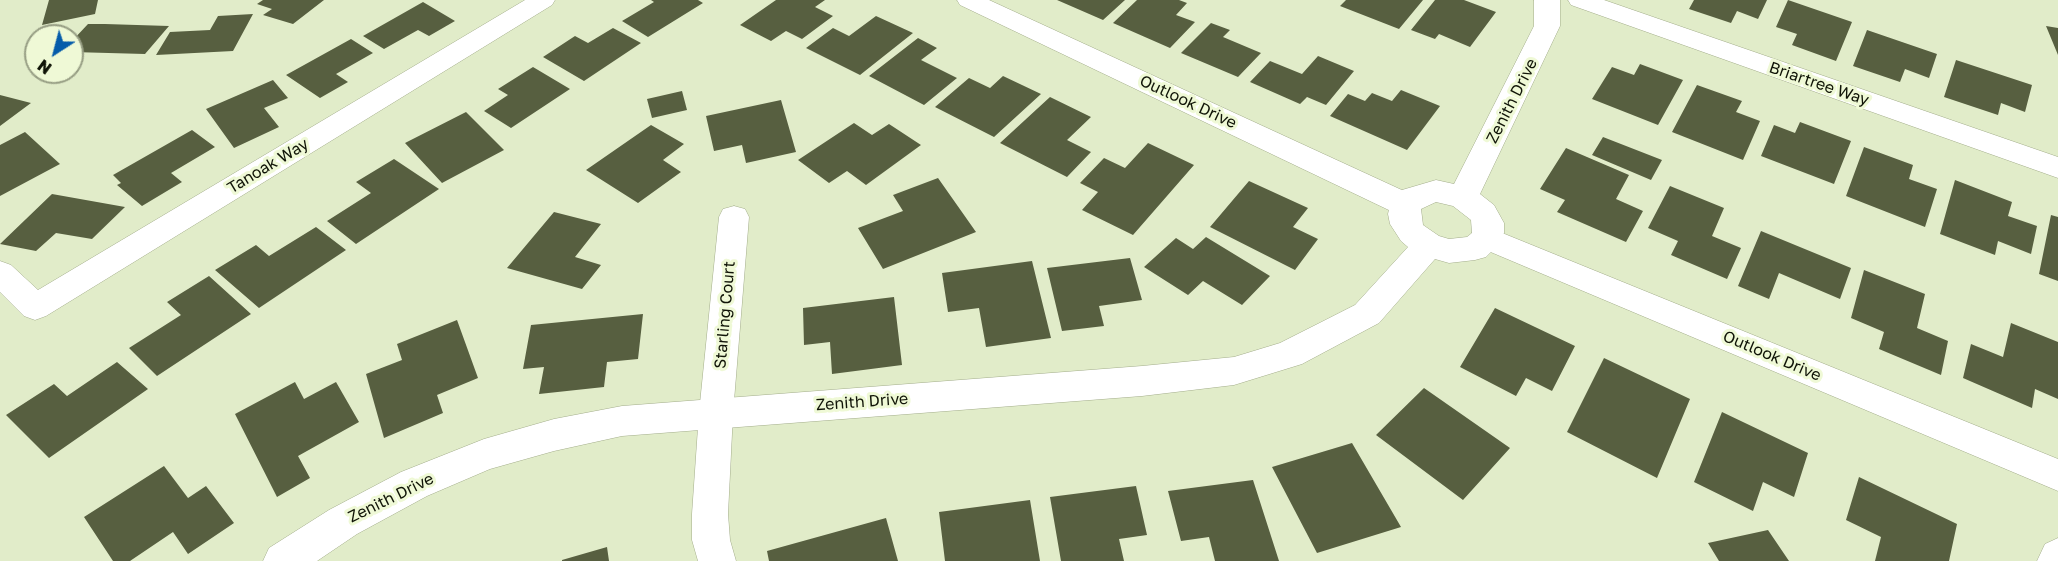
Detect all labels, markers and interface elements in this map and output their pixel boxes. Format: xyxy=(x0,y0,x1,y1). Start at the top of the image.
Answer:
north arrow xyxy=(24,24,84,84)
text: N xyxy=(34,55,55,79)
street label: Zenith Drive xyxy=(1482,55,1542,147)
street label: Briartree Way xyxy=(1767,58,1871,110)
street label: Outlook Drive xyxy=(1136,71,1240,133)
street label: Tanoak Way xyxy=(224,134,312,198)
street label: Starling Court xyxy=(711,260,739,370)
street label: Outlook Drive xyxy=(1720,327,1824,385)
street label: Zenith Drive xyxy=(815,389,909,415)
street label: Zenith Drive xyxy=(345,469,437,527)

